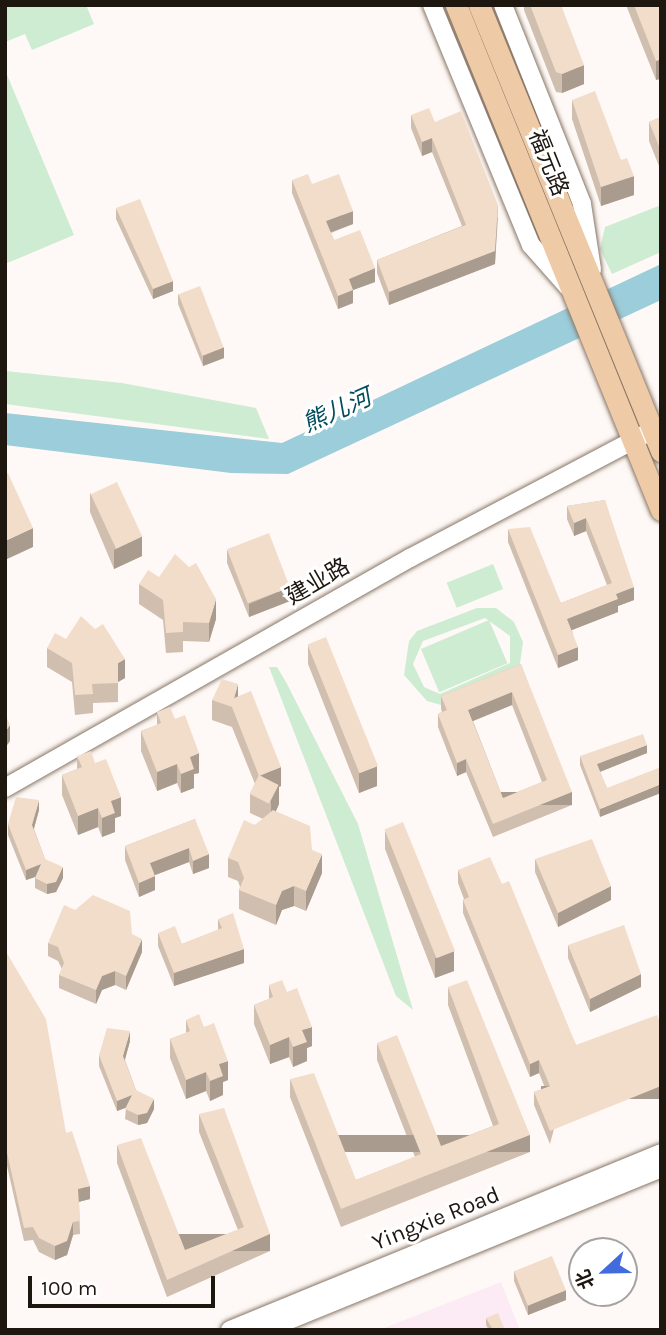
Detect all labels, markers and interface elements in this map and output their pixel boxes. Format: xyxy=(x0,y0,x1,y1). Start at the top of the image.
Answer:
street label: 福元路 xyxy=(522,126,574,200)
water label: 熊儿河 xyxy=(298,383,376,439)
street label: 建业路 xyxy=(281,553,355,611)
street label: Yingxie Road xyxy=(368,1181,504,1257)
north arrow xyxy=(568,1237,638,1307)
scale bar xyxy=(32,1262,219,1306)
text: 北 xyxy=(572,1266,599,1292)
text: 100 m xyxy=(41,1276,98,1300)

